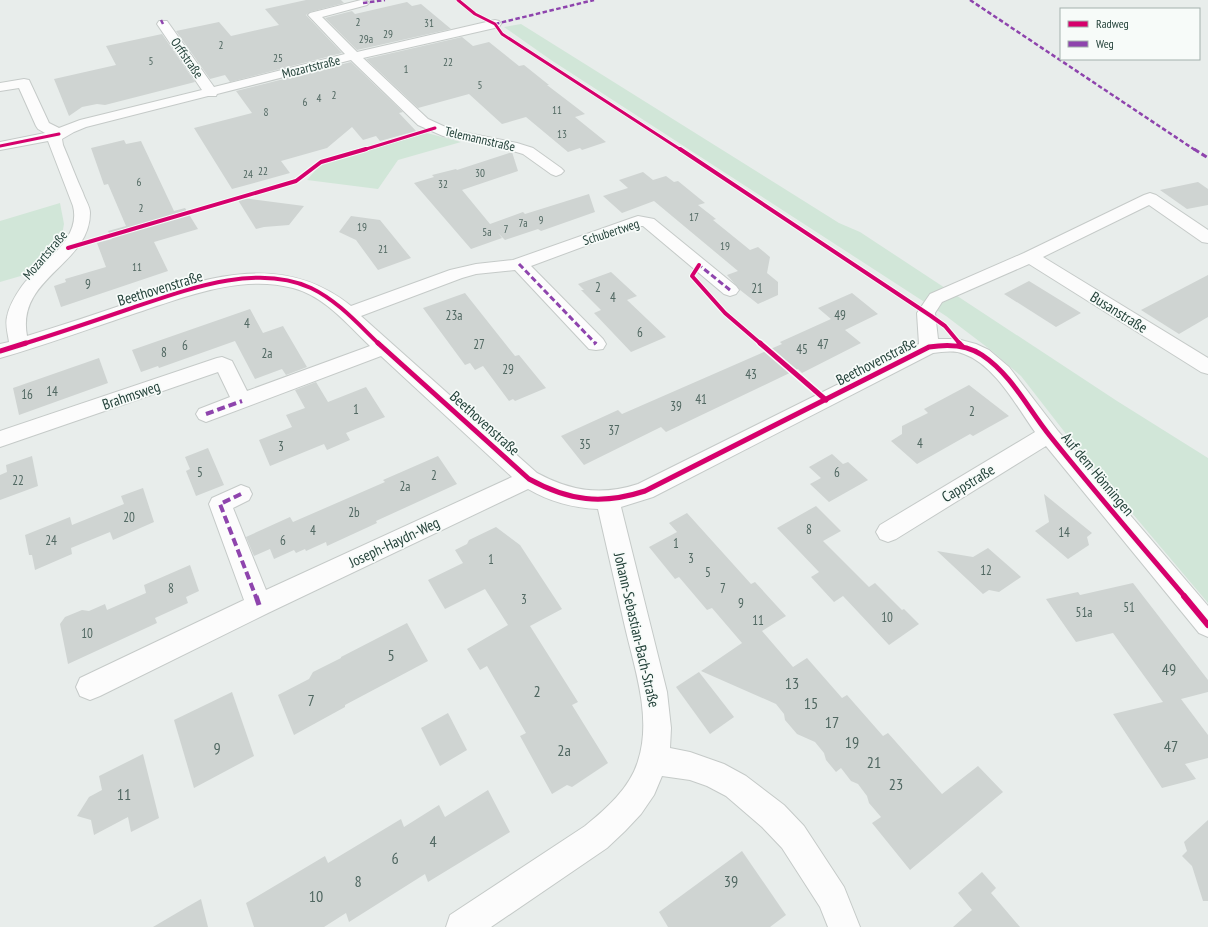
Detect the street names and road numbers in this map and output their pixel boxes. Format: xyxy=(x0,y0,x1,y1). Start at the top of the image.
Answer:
street label: Orffstraße xyxy=(167,34,207,82)
street label: Mozartstraße xyxy=(280,52,342,82)
street label: Telemannstraße xyxy=(443,123,517,155)
street label: Schubertweg xyxy=(581,215,641,249)
street label: Mozartstraße xyxy=(19,227,71,283)
street label: Beethovenstraße xyxy=(115,266,205,310)
street label: Busanstraße xyxy=(1087,287,1151,337)
street label: Beethovenstraße xyxy=(833,333,919,389)
street label: Brahmsweg xyxy=(100,376,162,414)
street label: Beethovenstraße xyxy=(446,387,524,459)
street label: Auf dem Hönningen xyxy=(1058,428,1138,520)
street label: Cappstraße xyxy=(938,460,998,506)
street label: Joseph-Haydn-Weg xyxy=(345,513,442,572)
street label: Johann-Sebastian-Bach-Straße xyxy=(610,550,664,709)

